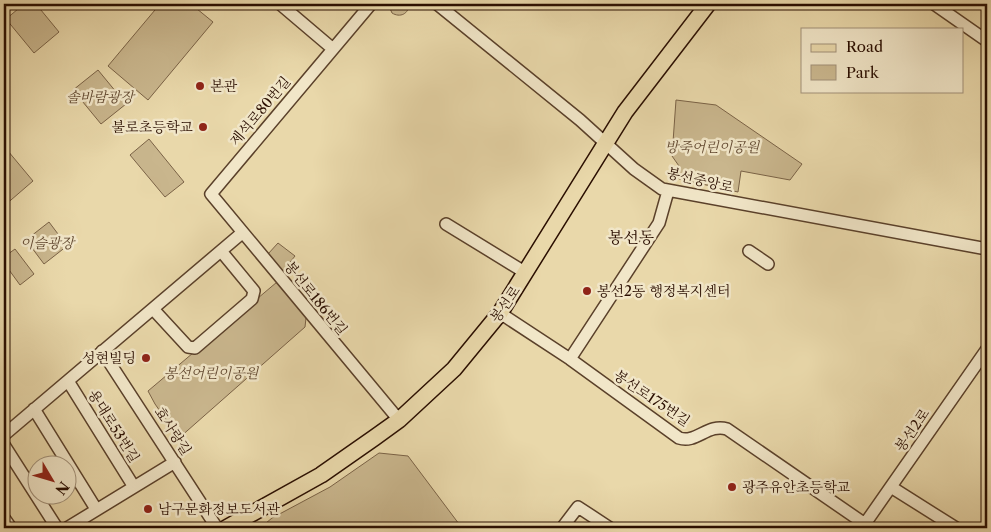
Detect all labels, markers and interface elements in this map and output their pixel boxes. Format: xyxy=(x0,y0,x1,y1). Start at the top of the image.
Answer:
legend xyxy=(801,28,964,92)
text: Road xyxy=(846,37,883,56)
text: Park xyxy=(846,63,880,82)
street label: 제석로80번길 xyxy=(226,73,294,149)
place label: 본관 xyxy=(210,77,238,95)
marker: 본관 xyxy=(194,80,206,92)
park label: 솔바람광장 xyxy=(66,88,136,106)
place label: 불로초등학교 xyxy=(112,118,193,136)
marker: 불로초등학교 xyxy=(197,121,209,133)
park label: 방죽어린이공원 xyxy=(665,138,761,156)
street label: 봉선중앙로 xyxy=(665,164,735,196)
district label: 봉선동 xyxy=(608,227,655,247)
park label: 이슬광장 xyxy=(20,234,77,252)
street label: 봉선로186번길 xyxy=(281,257,351,339)
street label: 봉선로 xyxy=(486,282,524,326)
place label: 봉선2동 행정복지센터 xyxy=(597,282,731,300)
marker: 봉선2동 행정복지센터 xyxy=(581,285,593,297)
place label: 성현빌딩 xyxy=(82,349,136,367)
marker: 성현빌딩 xyxy=(140,352,152,364)
park label: 봉선어린이공원 xyxy=(164,364,260,382)
street label: 봉선로175번길 xyxy=(610,366,694,430)
street label: 용대로53번길 xyxy=(84,386,144,466)
street label: 효사랑길 xyxy=(151,403,195,459)
street label: 봉선2로 xyxy=(891,405,934,455)
north arrow xyxy=(28,454,78,504)
text: N xyxy=(51,478,73,498)
place label: 광주유안초등학교 xyxy=(742,478,851,496)
marker: 광주유안초등학교 xyxy=(726,481,738,493)
place label: 남구문화정보도서관 xyxy=(158,500,280,518)
marker: 남구문화정보도서관 xyxy=(142,503,154,515)

